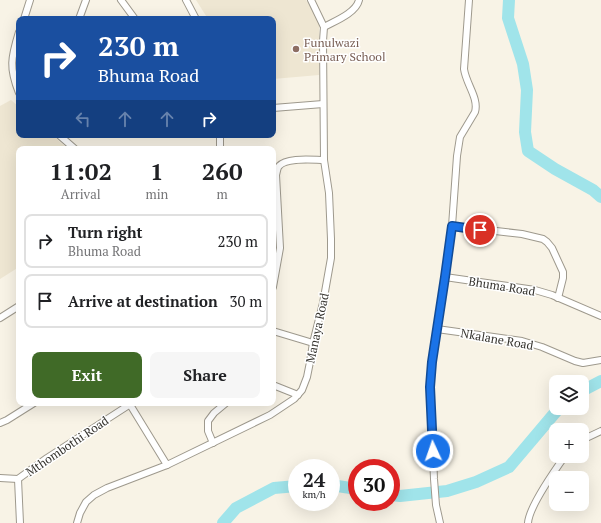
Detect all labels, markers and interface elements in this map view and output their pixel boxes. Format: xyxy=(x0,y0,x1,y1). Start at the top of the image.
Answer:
text: 230 m xyxy=(98,27,179,64)
icon: right xyxy=(32,32,84,84)
place label: Funulwazi Primary School xyxy=(304,35,386,64)
marker: Funulwazi Primary School xyxy=(291,44,301,54)
text: Bhuma Road xyxy=(98,63,199,87)
icon: left xyxy=(72,108,94,130)
icon: ahead xyxy=(114,108,136,130)
icon: ahead xyxy=(156,108,178,130)
icon: right xyxy=(198,108,220,130)
text: 11:02 xyxy=(49,155,112,187)
text: 1 xyxy=(150,155,164,187)
text: 260 xyxy=(202,155,242,187)
text: Arrival xyxy=(61,185,101,203)
text: min xyxy=(145,185,168,203)
text: m xyxy=(217,185,228,203)
pin xyxy=(463,213,497,247)
icon: arrive xyxy=(469,219,491,241)
text: Turn right xyxy=(68,222,143,242)
icon: right xyxy=(34,230,56,252)
text: 230 m xyxy=(217,231,258,251)
text: Bhuma Road xyxy=(68,242,141,260)
street label: Bhuma Road xyxy=(468,273,537,299)
icon: arrive xyxy=(34,290,56,312)
text: Arrive at destination xyxy=(68,291,218,311)
text: 30 m xyxy=(230,291,262,311)
street label: Manaya Road xyxy=(302,291,332,365)
street label: Nkalane Road xyxy=(459,325,535,353)
button: Exit xyxy=(32,352,142,398)
button: Share xyxy=(150,352,260,398)
map controls xyxy=(549,375,589,511)
button: layers xyxy=(549,375,589,415)
street label: Mthombothi Road xyxy=(23,413,112,479)
button: + xyxy=(549,423,589,463)
position arrow xyxy=(412,430,454,472)
speed limit sign: 30 xyxy=(348,459,400,511)
text: 24 xyxy=(303,466,325,493)
button: − xyxy=(549,471,589,511)
text: km/h xyxy=(302,488,326,501)

